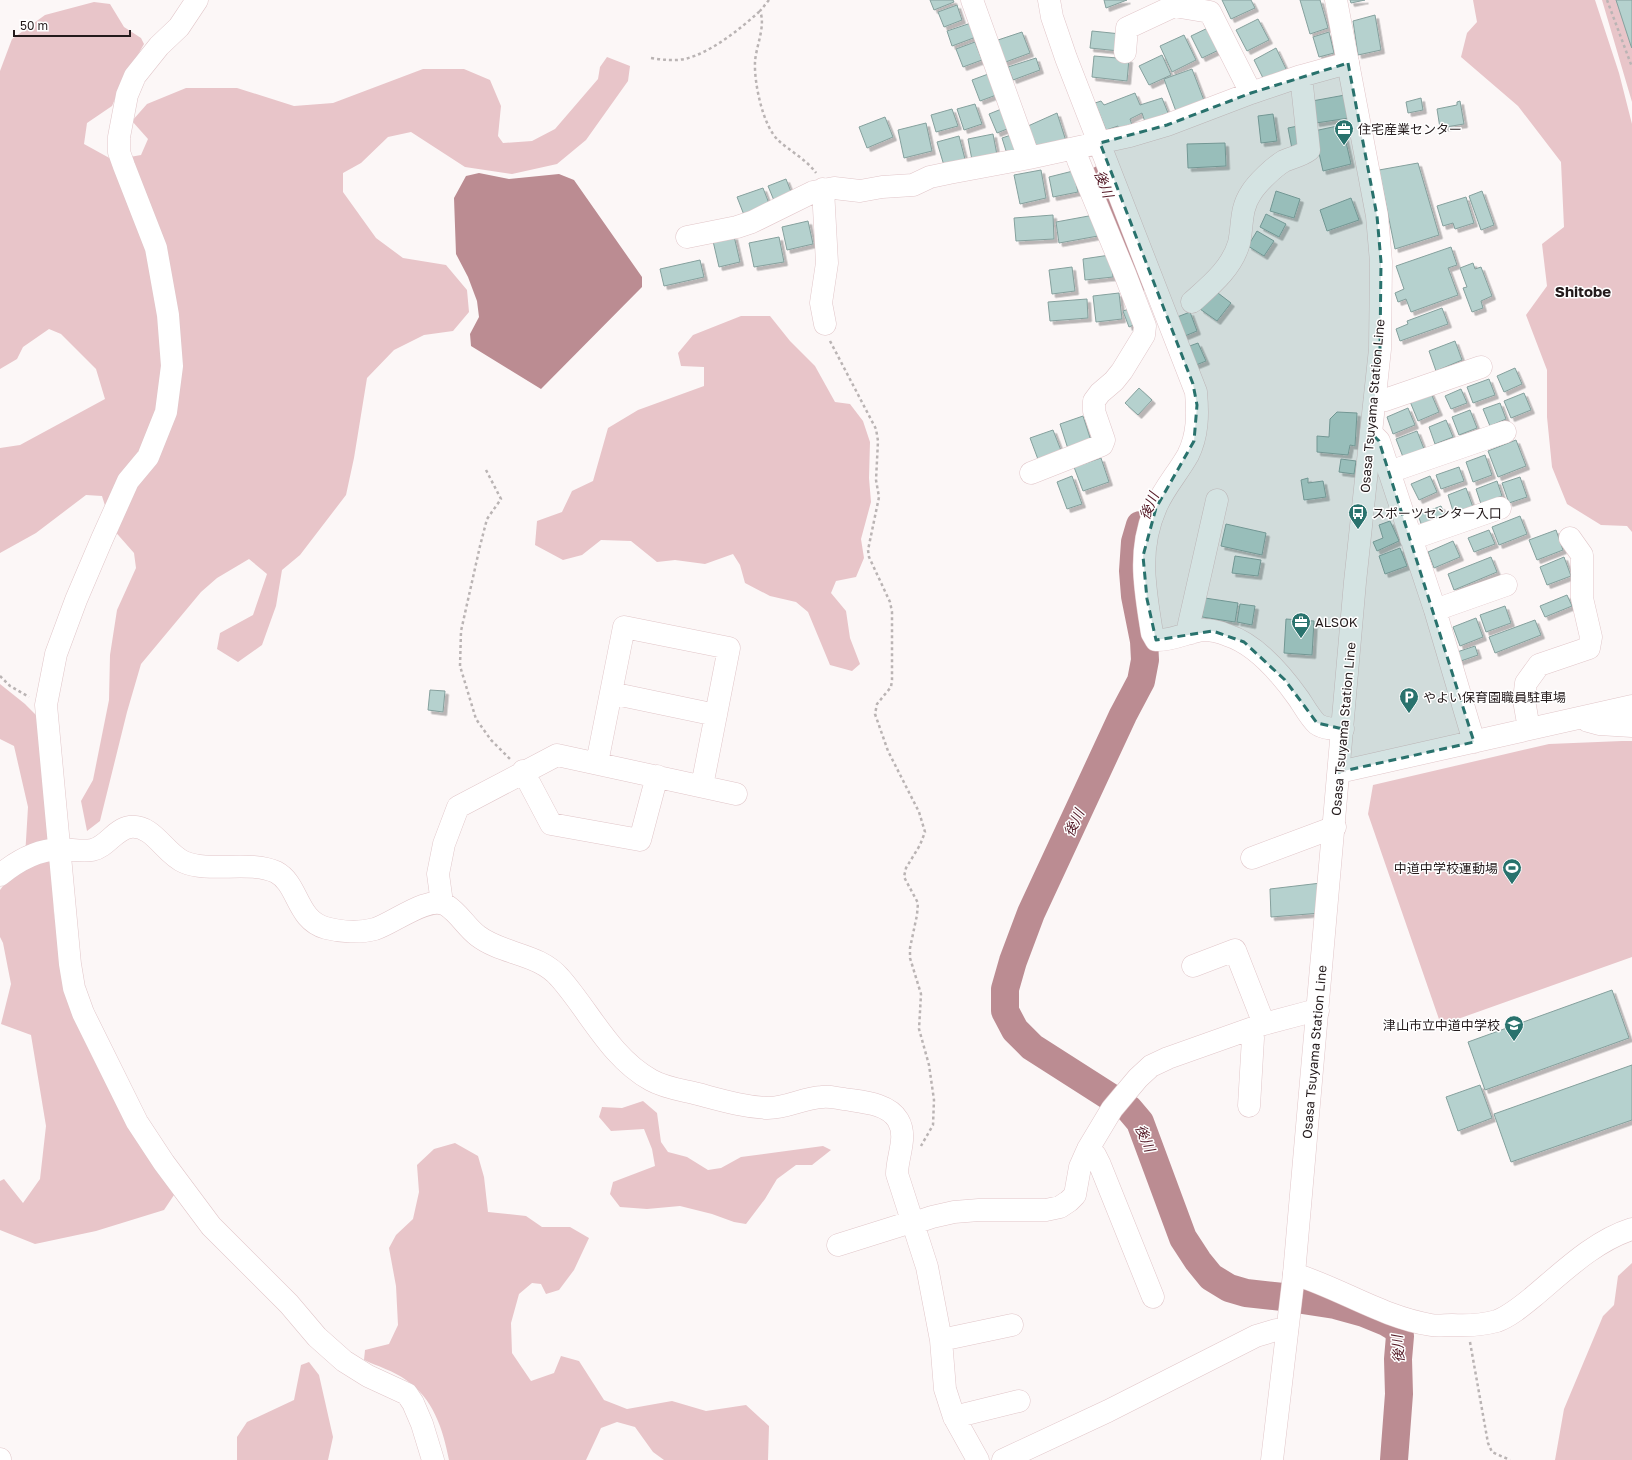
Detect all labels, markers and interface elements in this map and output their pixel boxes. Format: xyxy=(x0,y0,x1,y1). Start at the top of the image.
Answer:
scale bar xyxy=(14,12,130,38)
text: 50 m xyxy=(20,18,48,33)
office icon: 住宅産業センター xyxy=(1333,118,1355,146)
place label: 住宅産業センター xyxy=(1358,121,1462,137)
water label: 後川 xyxy=(1092,168,1118,202)
district label: Shitobe xyxy=(1555,282,1611,300)
street label: Osasa Tsuyama Station Line xyxy=(1356,318,1388,494)
water label: 後川 xyxy=(1135,488,1163,522)
bus stop icon: スポーツセンター入口 xyxy=(1347,502,1369,530)
place label: スポーツセンター入口 xyxy=(1372,505,1502,521)
office icon: ALSOK xyxy=(1290,611,1312,639)
place label: ALSOK xyxy=(1315,614,1358,630)
street label: Osasa Tsuyama Station Line xyxy=(1327,641,1359,817)
parking icon: やよい保育園職員駐車場 xyxy=(1398,686,1420,714)
place label: やよい保育園職員駐車場 xyxy=(1423,689,1566,705)
water label: 後川 xyxy=(1060,805,1088,839)
sports icon: 中道中学校運動場 xyxy=(1501,857,1523,885)
place label: 中道中学校運動場 xyxy=(1394,860,1498,876)
street label: Osasa Tsuyama Station Line xyxy=(1298,964,1330,1140)
school or university icon: 津山市立中道中学校 xyxy=(1503,1014,1525,1042)
place label: 津山市立中道中学校 xyxy=(1383,1017,1500,1033)
water label: 後川 xyxy=(1132,1122,1160,1156)
water label: 後川 xyxy=(1388,1332,1407,1364)

